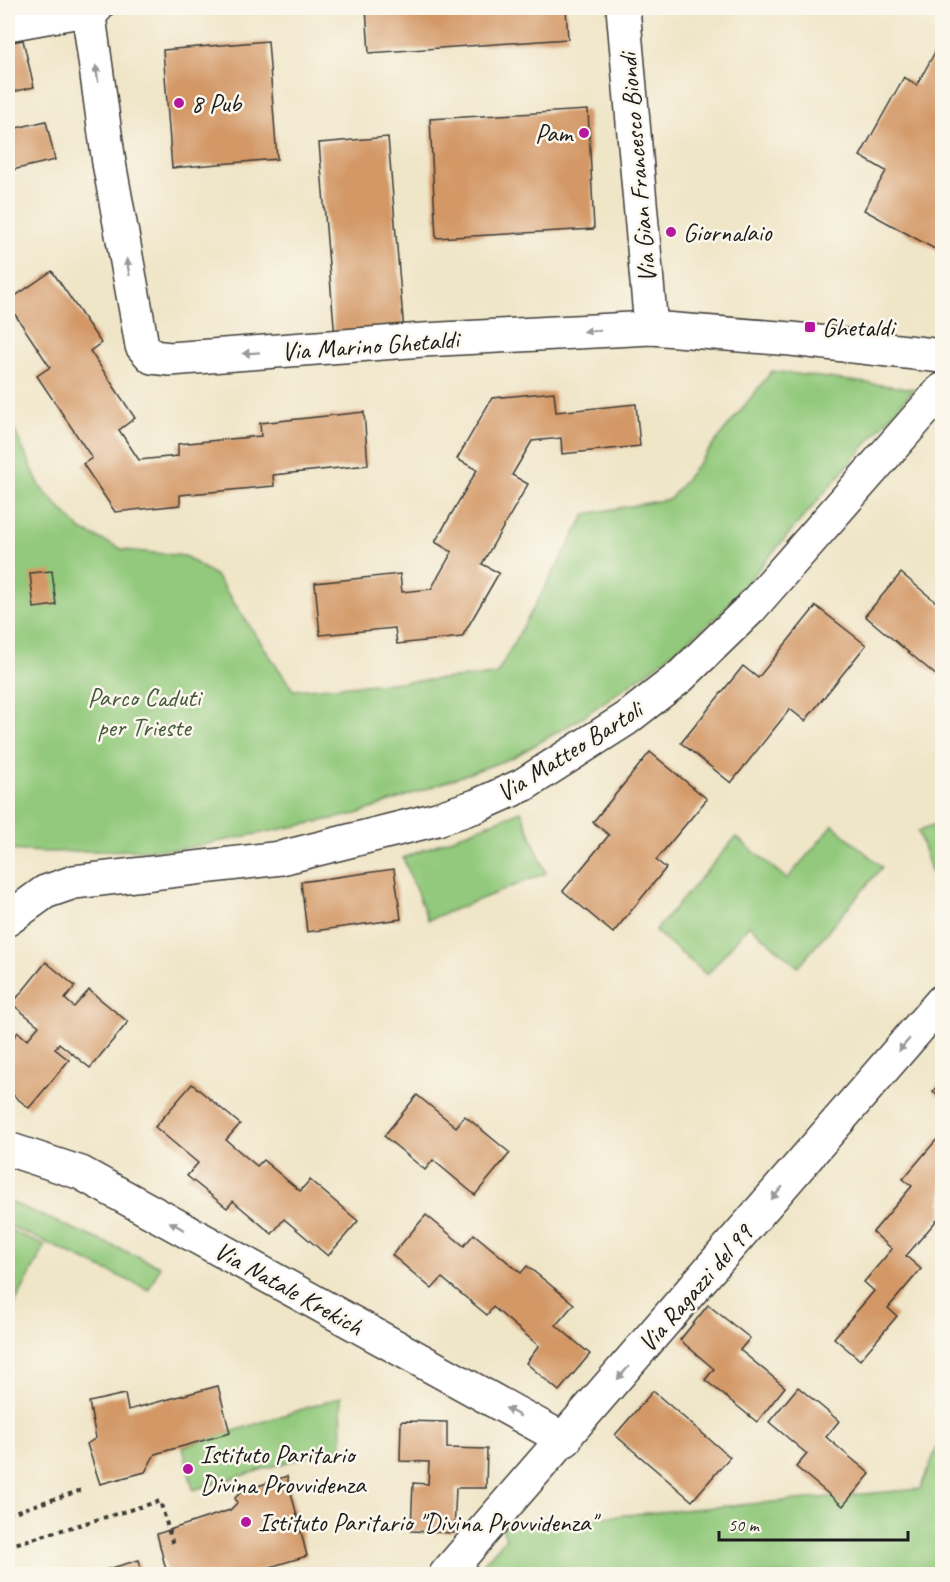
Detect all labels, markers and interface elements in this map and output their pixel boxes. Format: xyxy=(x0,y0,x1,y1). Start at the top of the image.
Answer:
street label: Via Gian Francesco Biondi xyxy=(611,49,664,284)
one-way arrow xyxy=(93,65,102,84)
place label: 8 Pub xyxy=(191,87,243,120)
marker: 8 Pub xyxy=(172,96,186,110)
place label: Pam xyxy=(535,117,574,150)
marker: Pam xyxy=(577,126,591,140)
place label: Giornalaio xyxy=(683,216,773,249)
marker: Giornalaio xyxy=(664,225,678,239)
one-way arrow xyxy=(123,257,132,276)
place label: Ghetaldi xyxy=(822,311,897,344)
marker: Ghetaldi xyxy=(803,320,817,334)
street label: Via Marino Ghetaldi xyxy=(280,323,463,368)
one-way arrow xyxy=(583,326,602,336)
one-way arrow xyxy=(242,348,261,358)
park label: Parco Caduti per Trieste xyxy=(88,681,204,744)
street label: Via Matteo Bartoli xyxy=(490,692,651,809)
one-way arrow xyxy=(898,1037,911,1052)
one-way arrow xyxy=(771,1185,784,1200)
street label: Via Ragazzi del 99 xyxy=(631,1216,761,1359)
one-way arrow xyxy=(168,1221,185,1231)
street label: Via Natale Krekich xyxy=(209,1234,370,1343)
one-way arrow xyxy=(616,1365,629,1381)
one-way arrow xyxy=(505,1407,522,1417)
place label: Istituto Paritario Divina Provvidenza xyxy=(200,1438,367,1501)
marker: Istituto Paritario Divina Provvidenza xyxy=(181,1462,195,1476)
scale bar xyxy=(719,1504,908,1542)
place label: Istituto Paritario "Divina Provvidenza" xyxy=(258,1506,601,1539)
text: 50 m xyxy=(728,1514,761,1536)
marker: Istituto Paritario "Divina Provvidenza" xyxy=(239,1515,253,1529)

